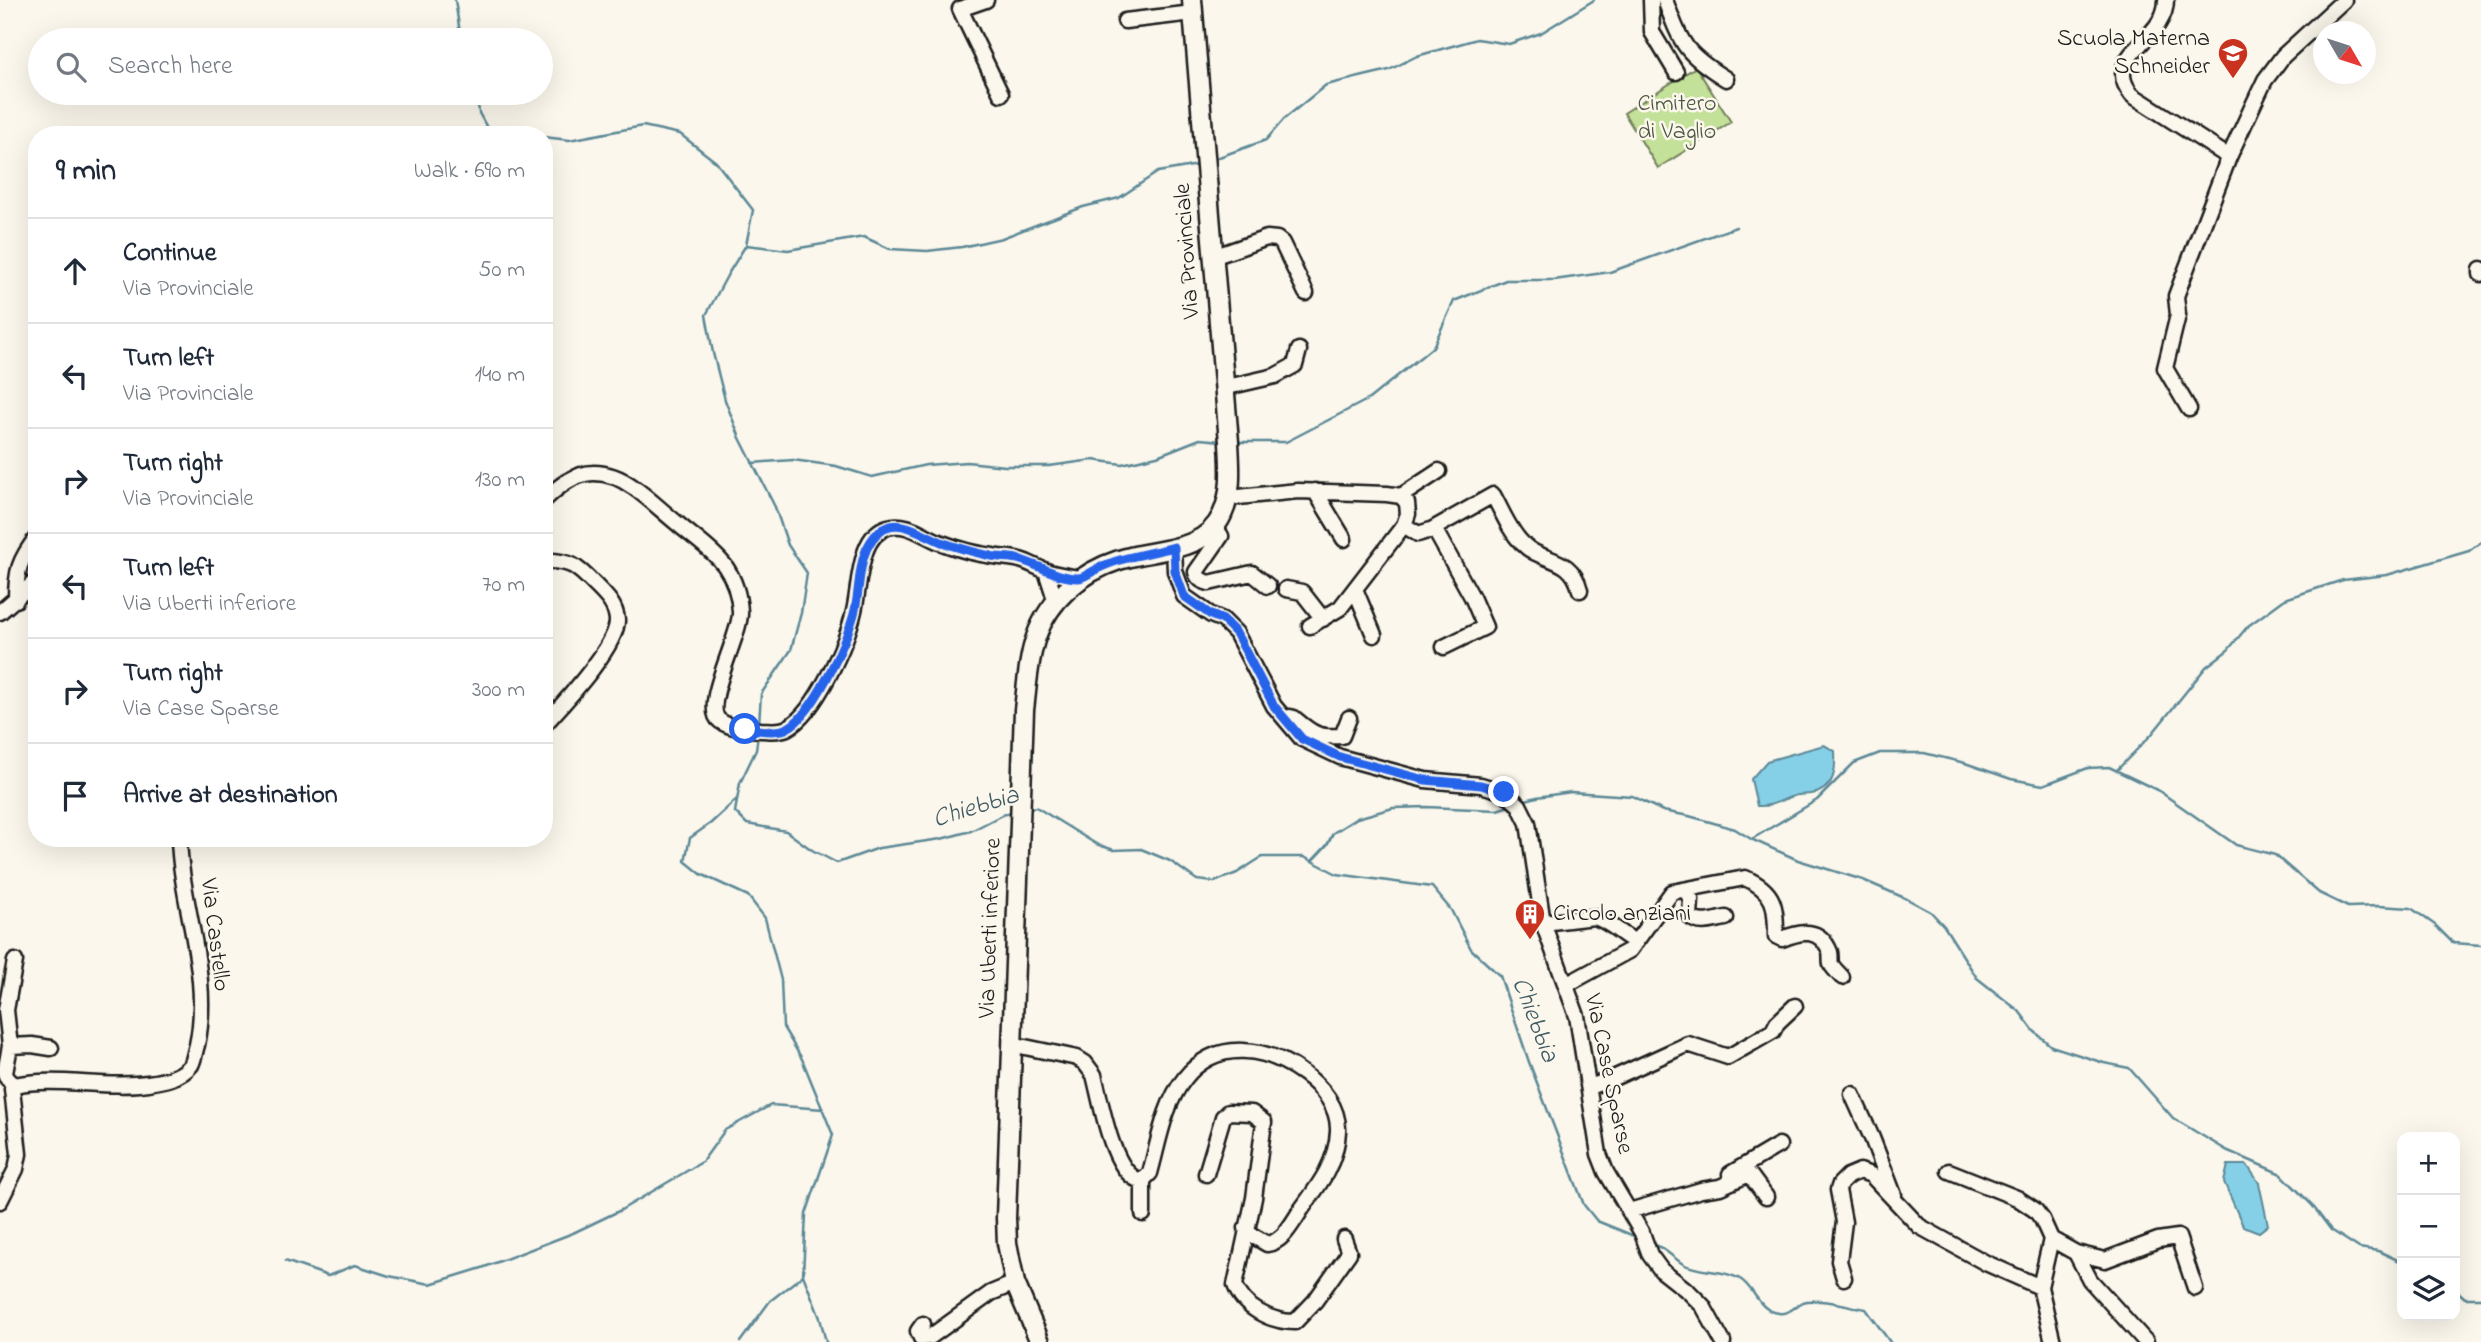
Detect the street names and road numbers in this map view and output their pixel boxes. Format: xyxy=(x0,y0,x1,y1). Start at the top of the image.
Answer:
street label: Via Provinciale xyxy=(1166,182,1210,321)
street label: Via Uberti inferiore xyxy=(970,837,1012,1020)
street label: Via Castello xyxy=(190,876,238,993)
street label: Via Case Sparse xyxy=(1574,990,1642,1157)

